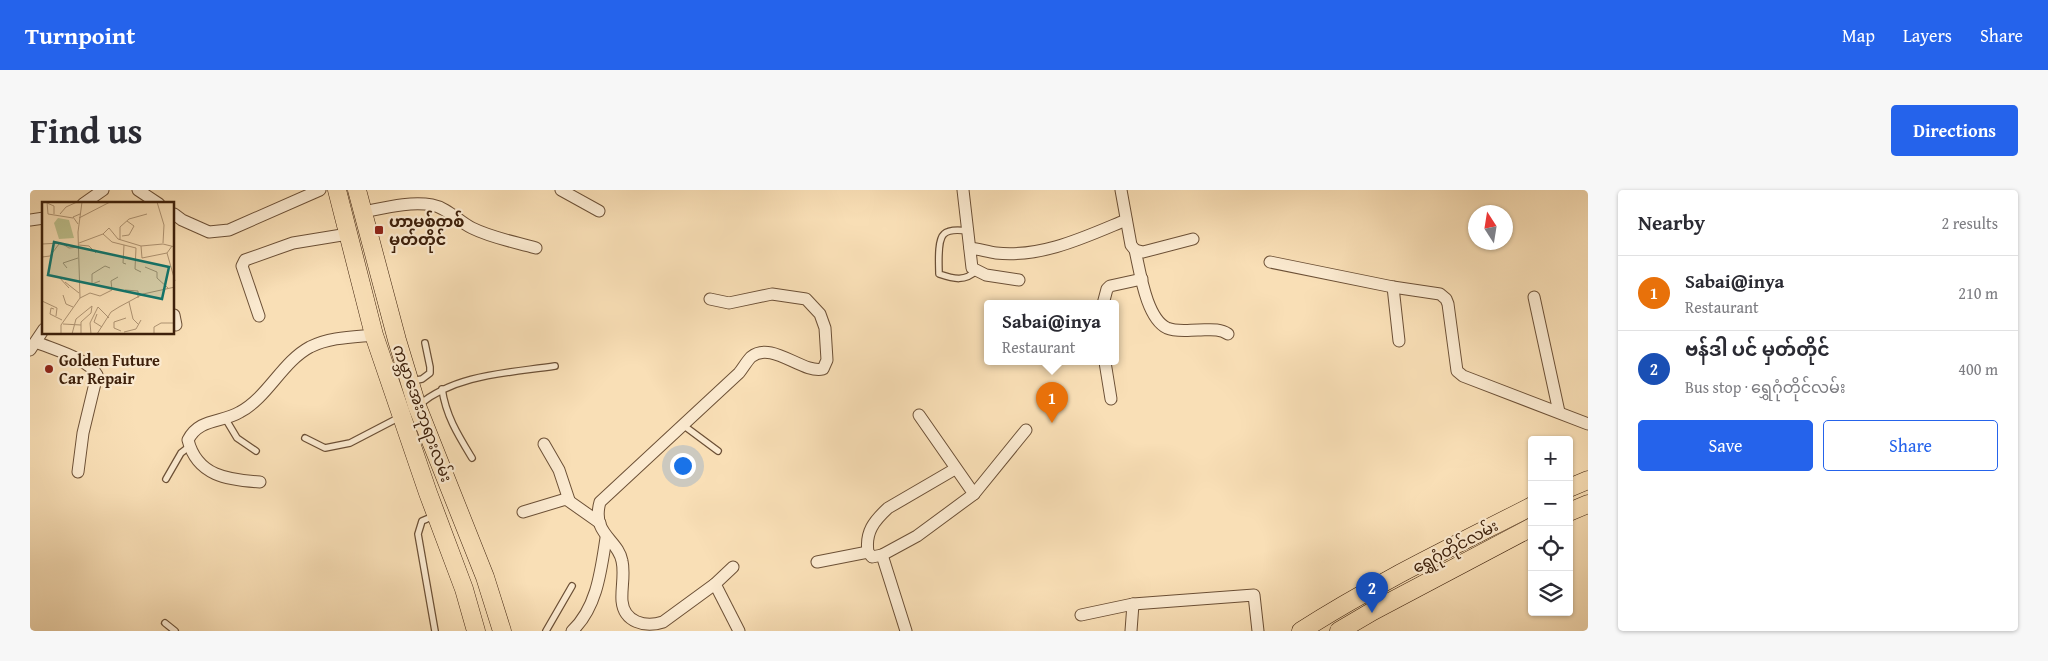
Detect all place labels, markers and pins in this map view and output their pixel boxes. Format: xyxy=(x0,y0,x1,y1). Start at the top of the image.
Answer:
place label: ဟာမစ်တစ် မှတ်တိုင် xyxy=(389,209,465,253)
marker: ဟာမစ်တစ် မှတ်တိုင် xyxy=(373,224,385,236)
place label: Golden Future Car Repair xyxy=(59,348,160,390)
marker: Golden Future Car Repair xyxy=(43,363,55,375)
pin: 1 xyxy=(1036,382,1068,423)
pin: 2 xyxy=(1356,572,1388,613)

